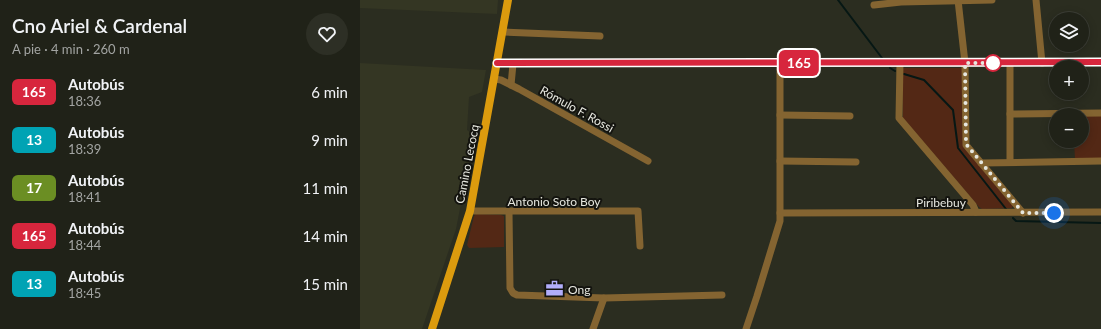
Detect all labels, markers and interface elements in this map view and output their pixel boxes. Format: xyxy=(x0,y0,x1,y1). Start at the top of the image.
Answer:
map controls xyxy=(1049,12,1089,148)
button: layers xyxy=(1049,12,1089,52)
button: heart xyxy=(306,13,348,55)
text: Cno Ariel & Cardenal xyxy=(12,14,187,37)
text: A pie · 4 min · 260 m xyxy=(12,41,130,57)
line badge: 165 xyxy=(776,50,822,76)
text: 165 xyxy=(787,54,811,71)
unlabelled marker xyxy=(984,54,1002,72)
button: + xyxy=(1049,60,1089,100)
text: Autobús xyxy=(68,75,124,93)
text: 165 xyxy=(22,83,46,100)
text: 6 min xyxy=(311,83,348,101)
street label: Rómulo F. Rossi xyxy=(538,83,617,135)
text: 18:36 xyxy=(68,93,101,109)
button: − xyxy=(1049,108,1089,148)
text: Autobús xyxy=(68,123,124,141)
street label: Camino Lecocq xyxy=(452,123,482,205)
text: 13 xyxy=(26,131,42,148)
text: 9 min xyxy=(311,131,348,149)
text: 18:39 xyxy=(68,141,101,157)
text: Autobús xyxy=(68,171,124,189)
text: 17 xyxy=(26,179,42,196)
text: 11 min xyxy=(302,179,348,197)
text: 18:41 xyxy=(68,189,101,205)
street label: Antonio Soto Boy xyxy=(507,194,601,209)
street label: Piribebuy xyxy=(916,195,967,210)
your location xyxy=(1044,203,1064,223)
text: Autobús xyxy=(68,219,124,237)
text: 165 xyxy=(22,227,46,244)
text: 14 min xyxy=(302,227,348,245)
text: 18:44 xyxy=(68,237,101,253)
text: Autobús xyxy=(68,267,124,285)
text: 13 xyxy=(26,275,42,292)
text: 15 min xyxy=(302,275,348,293)
office icon: Ong xyxy=(545,279,565,299)
place label: Ong xyxy=(568,282,590,297)
text: 18:45 xyxy=(68,285,101,301)

